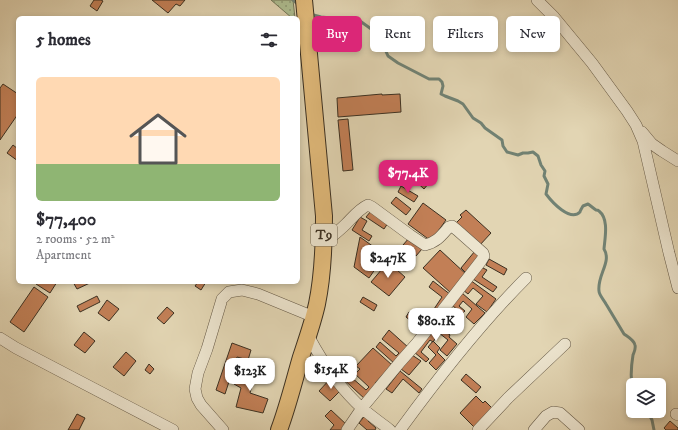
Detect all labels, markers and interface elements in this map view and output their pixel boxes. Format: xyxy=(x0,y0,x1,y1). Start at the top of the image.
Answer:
chip: Buy xyxy=(312,16,362,52)
chip: Rent xyxy=(370,16,425,52)
chip: Filters xyxy=(433,16,498,52)
chip: New xyxy=(506,16,560,52)
text: 5 homes xyxy=(36,29,91,51)
icon: filters xyxy=(258,29,280,51)
icon: home xyxy=(122,103,194,175)
pin: $77.4K xyxy=(375,160,441,194)
text: $77.4K xyxy=(388,165,428,181)
text: $77,400 xyxy=(36,209,96,231)
road number: T9 xyxy=(311,224,337,246)
text: 2 rooms · 52 m² xyxy=(36,231,115,247)
pin: $247K xyxy=(360,245,416,279)
text: Apartment xyxy=(36,247,91,263)
text: $247K xyxy=(370,250,406,266)
pin: $80.1K xyxy=(403,308,469,342)
text: $80.1K xyxy=(417,313,455,329)
pin: $154K xyxy=(303,356,359,390)
pin: $123K xyxy=(222,358,278,392)
text: $154K xyxy=(314,361,348,377)
text: $123K xyxy=(234,363,266,379)
map controls xyxy=(626,378,666,418)
button: layers xyxy=(626,378,666,418)

